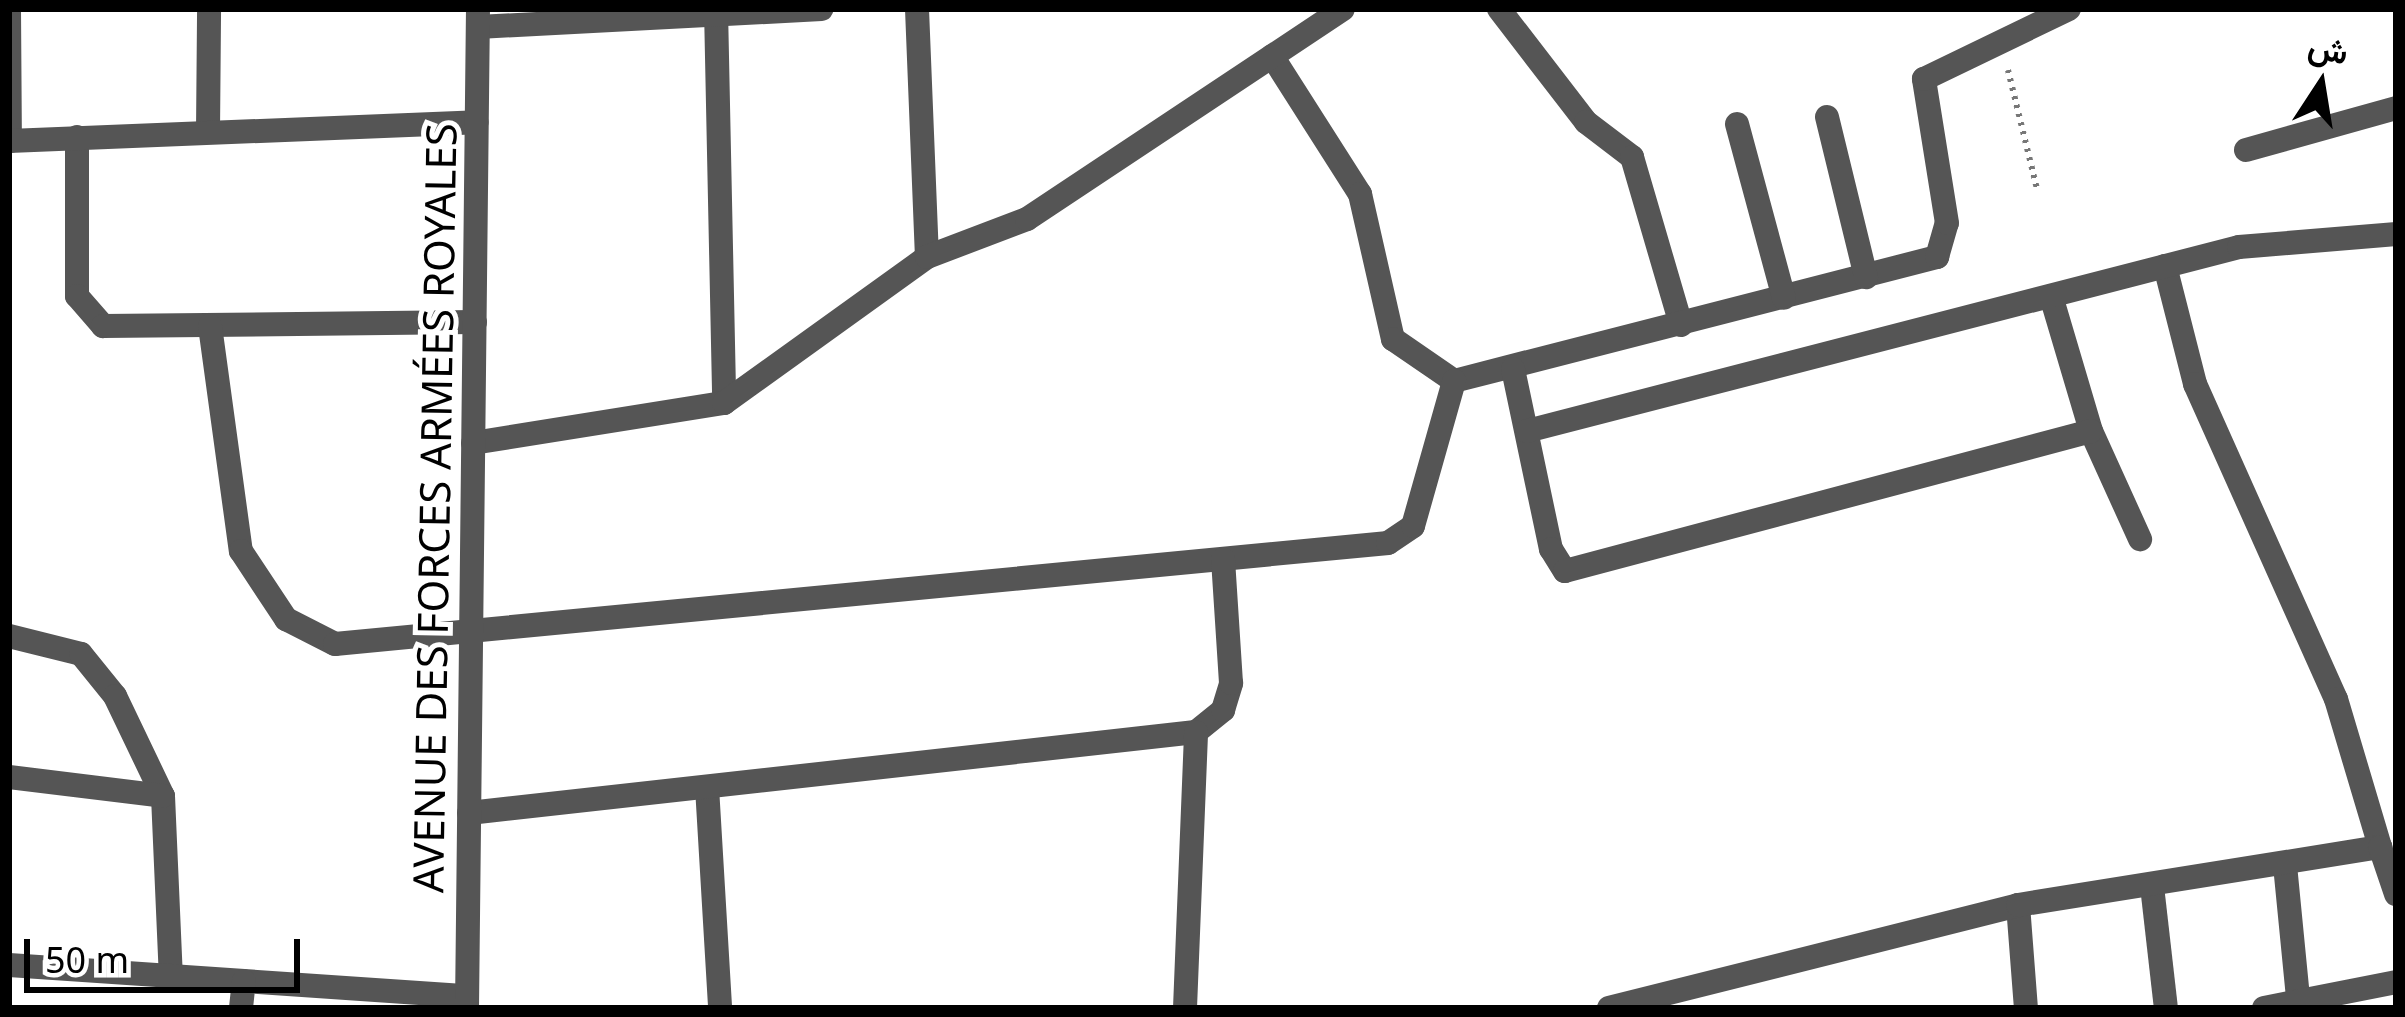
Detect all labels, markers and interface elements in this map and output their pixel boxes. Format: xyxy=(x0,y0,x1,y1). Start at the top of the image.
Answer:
text: ش xyxy=(2305,22,2353,74)
north arrow xyxy=(2261,24,2381,144)
street label: AVENUE DES FORCES ARMÉES ROYALES xyxy=(402,123,466,893)
scale bar xyxy=(30,915,306,989)
text: 50 m xyxy=(45,935,129,984)

